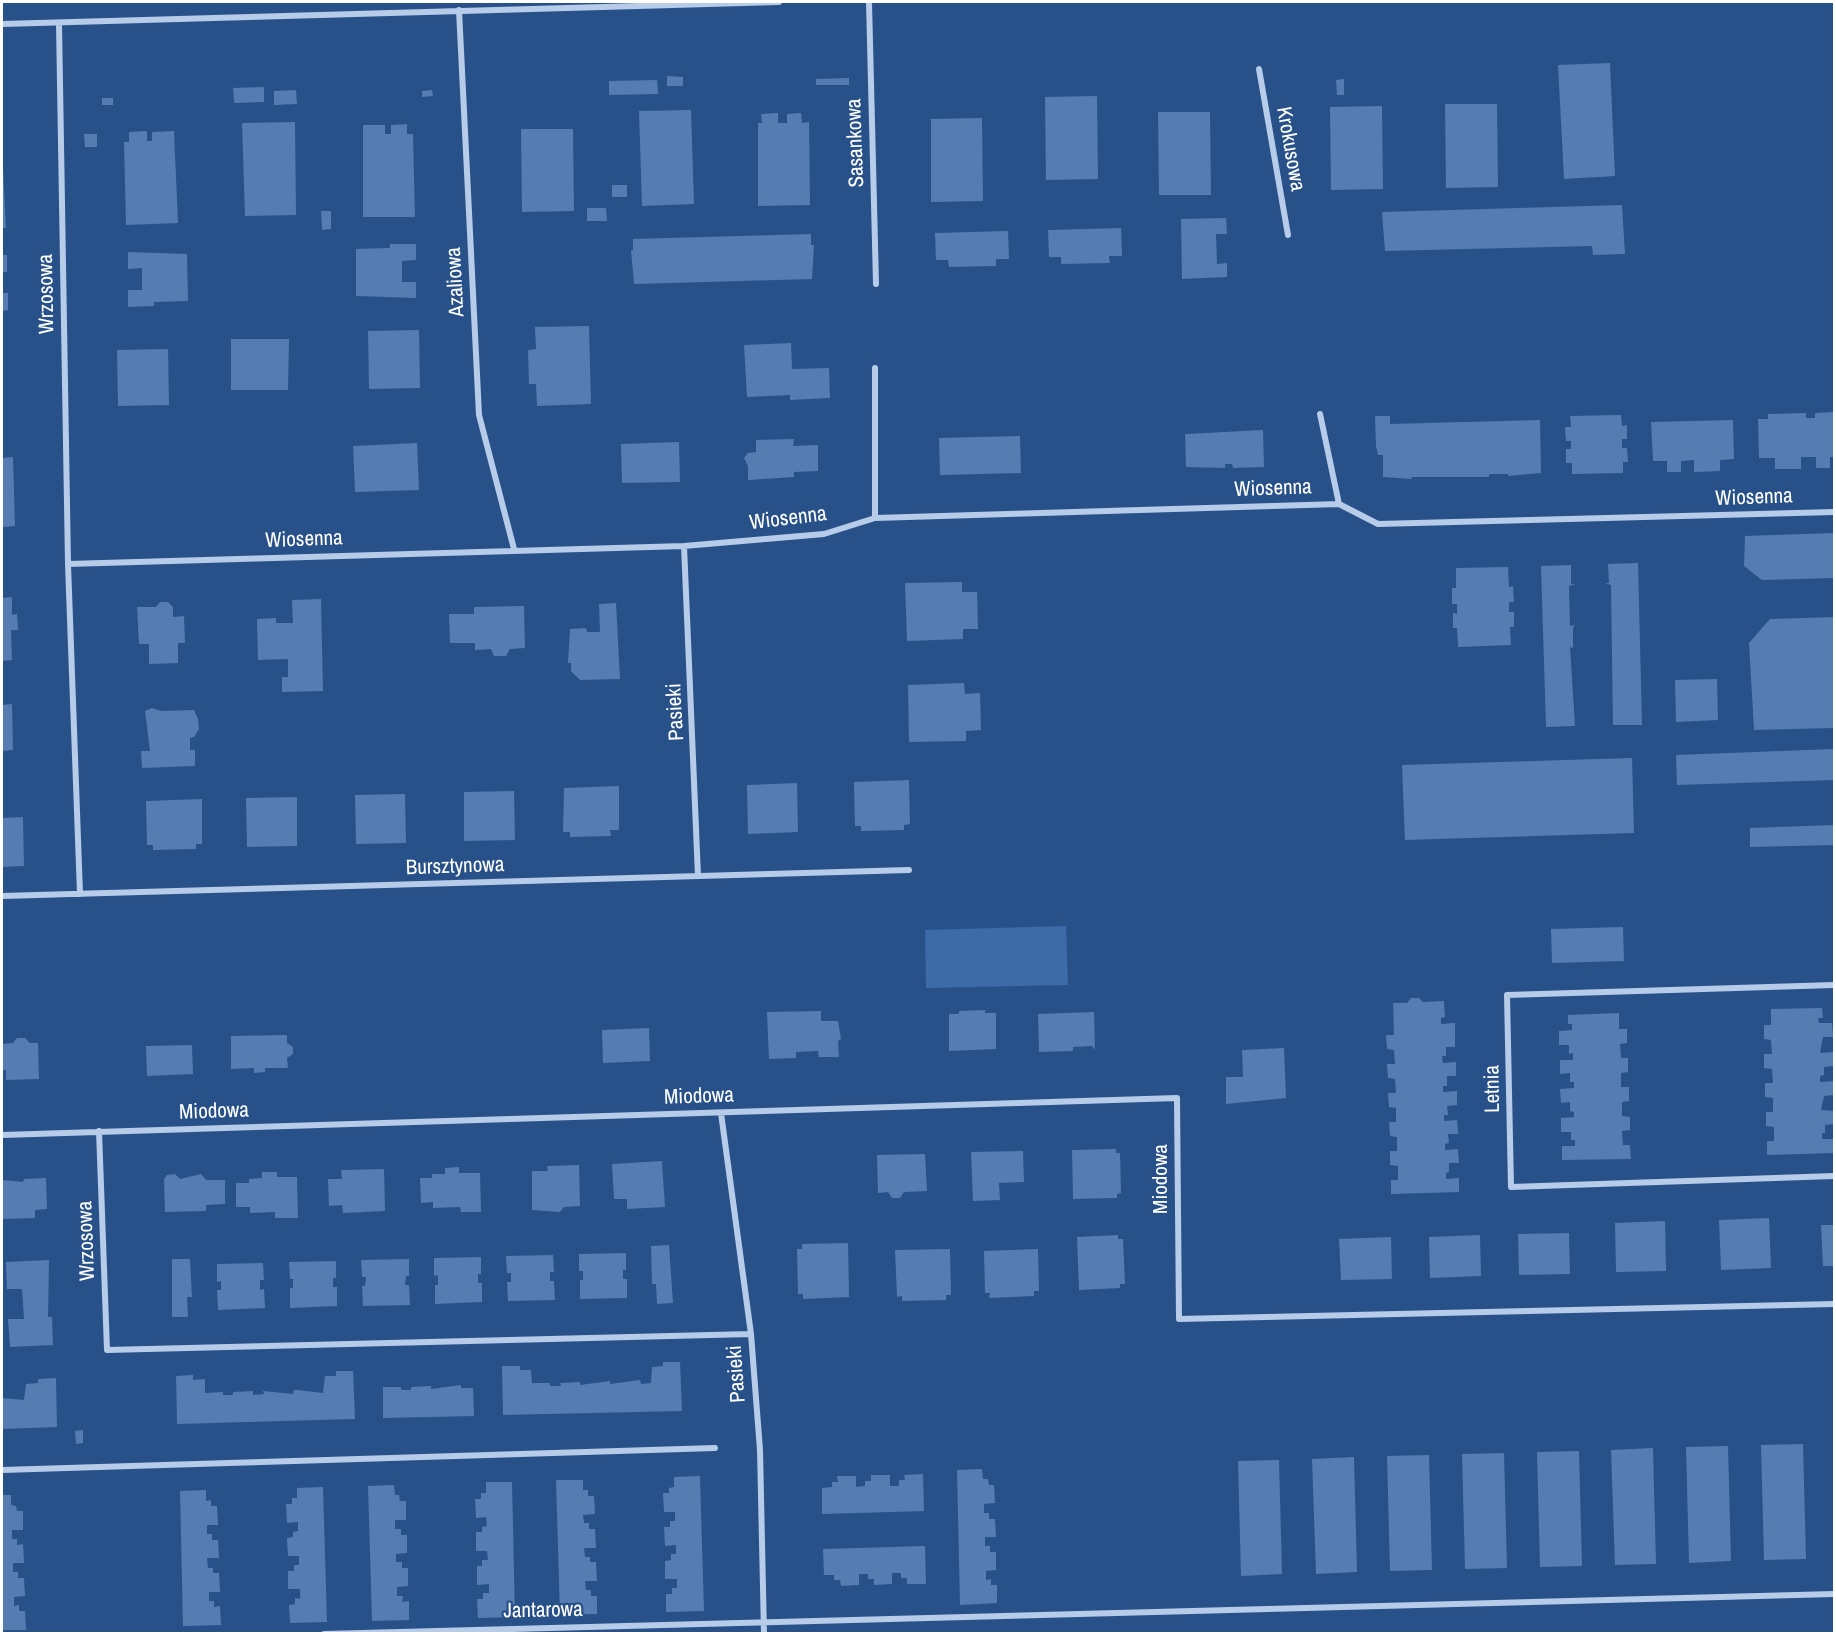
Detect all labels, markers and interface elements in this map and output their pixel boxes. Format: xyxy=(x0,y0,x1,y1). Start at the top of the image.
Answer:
street label: Sasankowa xyxy=(842,98,870,188)
street label: Krokusowa xyxy=(1270,105,1310,193)
street label: Azaliowa xyxy=(442,246,470,318)
street label: Wrzosowa xyxy=(34,254,60,334)
street label: Wiosenna xyxy=(1234,475,1312,503)
street label: Wiosenna xyxy=(1715,484,1793,512)
street label: Wiosenna xyxy=(748,502,828,536)
street label: Wiosenna xyxy=(265,526,343,554)
street label: Pasieki xyxy=(662,683,690,741)
street label: Bursztynowa xyxy=(405,853,505,881)
street label: Letnia xyxy=(1480,1065,1506,1113)
street label: Miodowa xyxy=(664,1083,734,1111)
street label: Miodowa xyxy=(179,1098,249,1126)
street label: Miodowa xyxy=(1148,1144,1174,1214)
street label: Wrzosowa xyxy=(73,1201,101,1281)
street label: Pasieki xyxy=(722,1344,752,1404)
street label: Jantarowa xyxy=(503,1598,583,1624)

